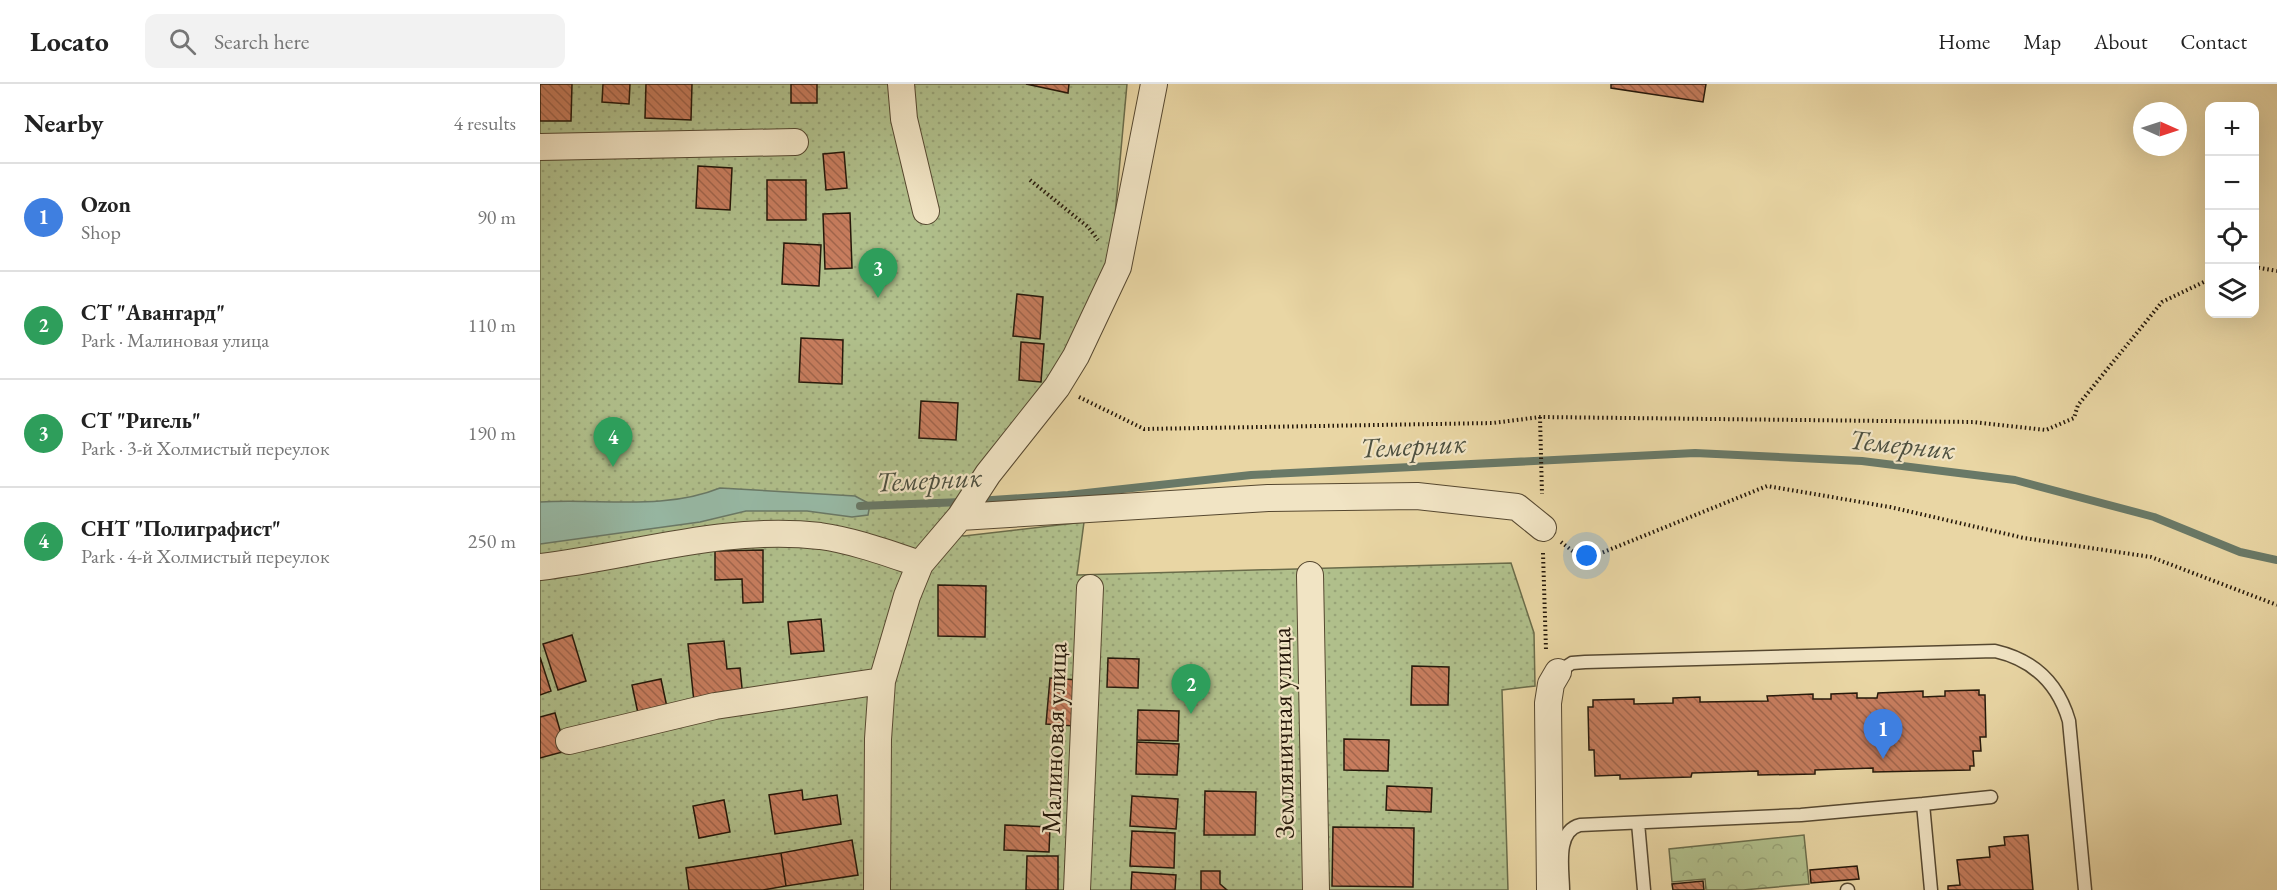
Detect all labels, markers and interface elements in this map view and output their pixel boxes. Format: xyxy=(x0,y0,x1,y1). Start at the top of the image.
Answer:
search box xyxy=(145,14,565,68)
text: Locato xyxy=(30,23,109,59)
icon: search xyxy=(166,25,199,58)
text: Search here xyxy=(214,27,309,56)
text: Home xyxy=(1938,28,1990,55)
text: Map xyxy=(2023,28,2061,55)
text: About xyxy=(2094,28,2147,55)
text: Contact xyxy=(2180,28,2247,55)
north arrow xyxy=(2133,102,2187,156)
map controls xyxy=(2205,102,2259,318)
button: + xyxy=(2205,102,2259,156)
text: Nearby xyxy=(24,106,104,140)
text: 4 results xyxy=(453,110,516,136)
button: − xyxy=(2205,156,2259,210)
text: Ozon xyxy=(81,190,131,219)
text: 1 xyxy=(38,204,49,230)
text: 90 m xyxy=(477,204,516,230)
button: locate xyxy=(2205,210,2259,264)
text: Shop xyxy=(81,219,121,245)
pin: 3 xyxy=(858,248,898,298)
button: layers xyxy=(2205,264,2259,318)
text: СТ "Авангард" xyxy=(81,298,225,327)
text: 2 xyxy=(38,312,49,338)
text: 110 m xyxy=(468,312,516,338)
text: Park · Малиновая улица xyxy=(81,327,269,353)
text: СТ "Ригель" xyxy=(81,406,201,435)
pin: 4 xyxy=(594,418,632,467)
text: 3 xyxy=(38,420,49,446)
text: 190 m xyxy=(468,420,516,446)
water label: Темерник xyxy=(1847,421,1957,468)
water label: Темерник xyxy=(1359,424,1468,466)
text: Park · 3-й Холмистый переулок xyxy=(81,435,329,461)
water label: Темерник xyxy=(875,458,984,500)
text: СНТ "Полиграфист" xyxy=(81,514,281,543)
text: 4 xyxy=(38,528,49,554)
text: 250 m xyxy=(468,528,516,554)
your location xyxy=(1572,541,1601,570)
text: Park · 4-й Холмистый переулок xyxy=(81,543,329,569)
street label: Земляничная улица xyxy=(1263,626,1302,839)
street label: Малиновая улица xyxy=(1033,641,1074,835)
pin: 2 xyxy=(1172,664,1210,714)
pin: 1 xyxy=(1864,710,1902,759)

